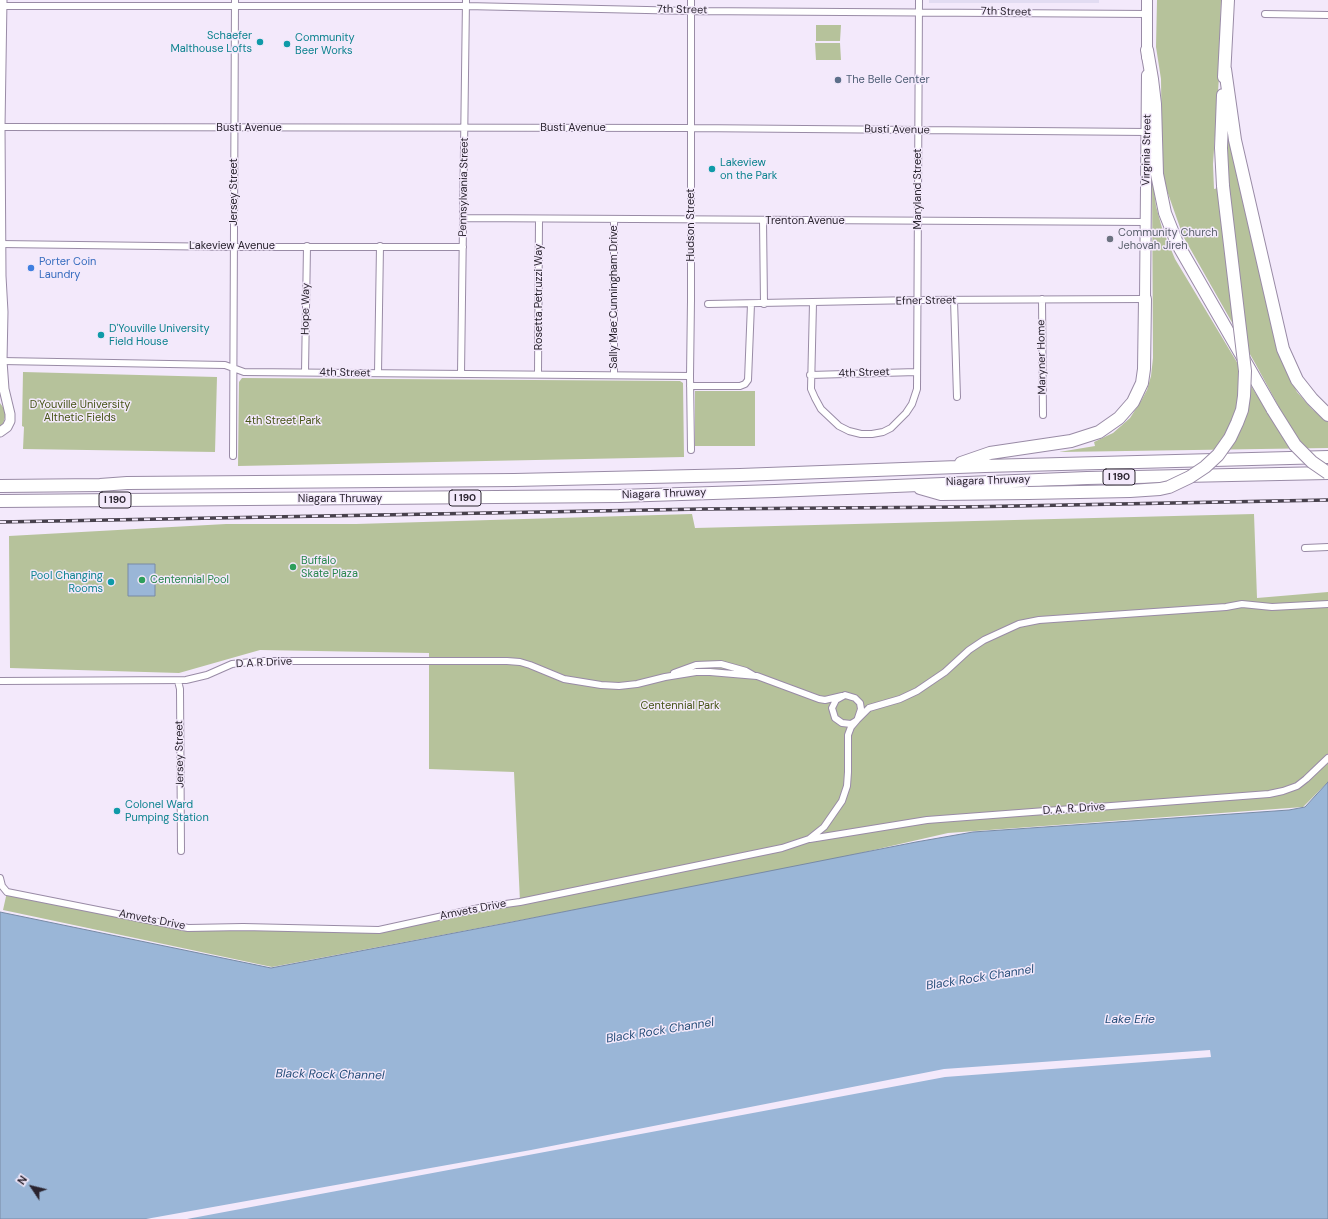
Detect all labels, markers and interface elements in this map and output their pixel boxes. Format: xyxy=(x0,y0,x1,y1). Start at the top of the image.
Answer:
street label: 7th Street xyxy=(657,3,707,17)
street label: 7th Street xyxy=(981,5,1031,19)
place label: Schaefer Malthouse Lofts xyxy=(170,29,252,55)
place label: Community Beer Works xyxy=(295,31,355,57)
marker: Schaefer Malthouse Lofts xyxy=(255,37,265,47)
marker: Community Beer Works xyxy=(282,39,292,49)
place label: The Belle Center xyxy=(846,73,930,87)
marker: The Belle Center xyxy=(833,75,843,85)
street label: Virginia Street xyxy=(1140,114,1154,186)
street label: Busti Avenue xyxy=(216,121,282,135)
street label: Busti Avenue xyxy=(540,121,606,135)
street label: Busti Avenue xyxy=(864,123,930,137)
street label: Pennsylvania Street xyxy=(457,137,471,237)
street label: Maryland Street xyxy=(911,148,925,230)
place label: Lakeview on the Park xyxy=(720,156,777,182)
street label: Jersey Street xyxy=(227,158,241,226)
marker: Lakeview on the Park xyxy=(707,164,717,174)
street label: Hudson Street xyxy=(684,188,698,262)
street label: Trenton Avenue xyxy=(765,214,845,228)
street label: Sally Mae Cunningham Drive xyxy=(607,225,621,369)
place label: Community Church Jehovah Jireh xyxy=(1118,226,1218,252)
marker: Community Church Jehovah Jireh xyxy=(1105,234,1115,244)
street label: Lakeview Avenue xyxy=(189,239,275,253)
street label: Rosetta Petruzzi Way xyxy=(532,244,546,350)
place label: Porter Coin Laundry xyxy=(39,255,96,281)
marker: Porter Coin Laundry xyxy=(26,263,36,273)
street label: Hope Way xyxy=(299,283,313,335)
street label: Efner Street xyxy=(896,294,956,308)
street label: Maryner Home xyxy=(1035,319,1049,395)
place label: D'Youville University Field House xyxy=(109,322,210,348)
marker: D'Youville University Field House xyxy=(96,330,106,340)
street label: 4th Street xyxy=(319,366,371,380)
street label: 4th Street xyxy=(838,366,890,380)
park label: D'Youville University Althetic Fields xyxy=(30,398,130,424)
park label: 4th Street Park xyxy=(245,414,321,428)
road number: I 190 xyxy=(1103,469,1135,485)
street label: Niagara Thruway xyxy=(946,473,1030,489)
street label: Niagara Thruway xyxy=(622,486,706,502)
road number: I 190 xyxy=(449,490,481,506)
road number: I 190 xyxy=(99,492,131,508)
street label: Niagara Thruway xyxy=(298,492,382,506)
place label: Buffalo Skate Plaza xyxy=(301,554,358,580)
marker: Buffalo Skate Plaza xyxy=(288,562,298,572)
place label: Pool Changing Rooms xyxy=(31,569,103,595)
place label: Centennial Pool xyxy=(150,573,229,587)
marker: Centennial Pool xyxy=(137,575,147,585)
marker: Pool Changing Rooms xyxy=(106,577,116,587)
street label: D A R Drive xyxy=(236,655,292,671)
park label: Centennial Park xyxy=(640,699,720,713)
street label: Jersey Street xyxy=(173,720,187,788)
place label: Colonel Ward Pumping Station xyxy=(125,798,209,824)
street label: D. A. R. Drive xyxy=(1042,800,1106,818)
marker: Colonel Ward Pumping Station xyxy=(112,806,122,816)
street label: Amvets Drive xyxy=(439,897,507,923)
street label: Amvets Drive xyxy=(118,907,186,933)
water label: Black Rock Channel xyxy=(925,962,1035,994)
water label: Lake Erie xyxy=(1105,1013,1155,1027)
water label: Black Rock Channel xyxy=(605,1015,715,1047)
water label: Black Rock Channel xyxy=(275,1067,385,1083)
north arrow xyxy=(12,1167,52,1207)
text: N xyxy=(14,1173,30,1187)

